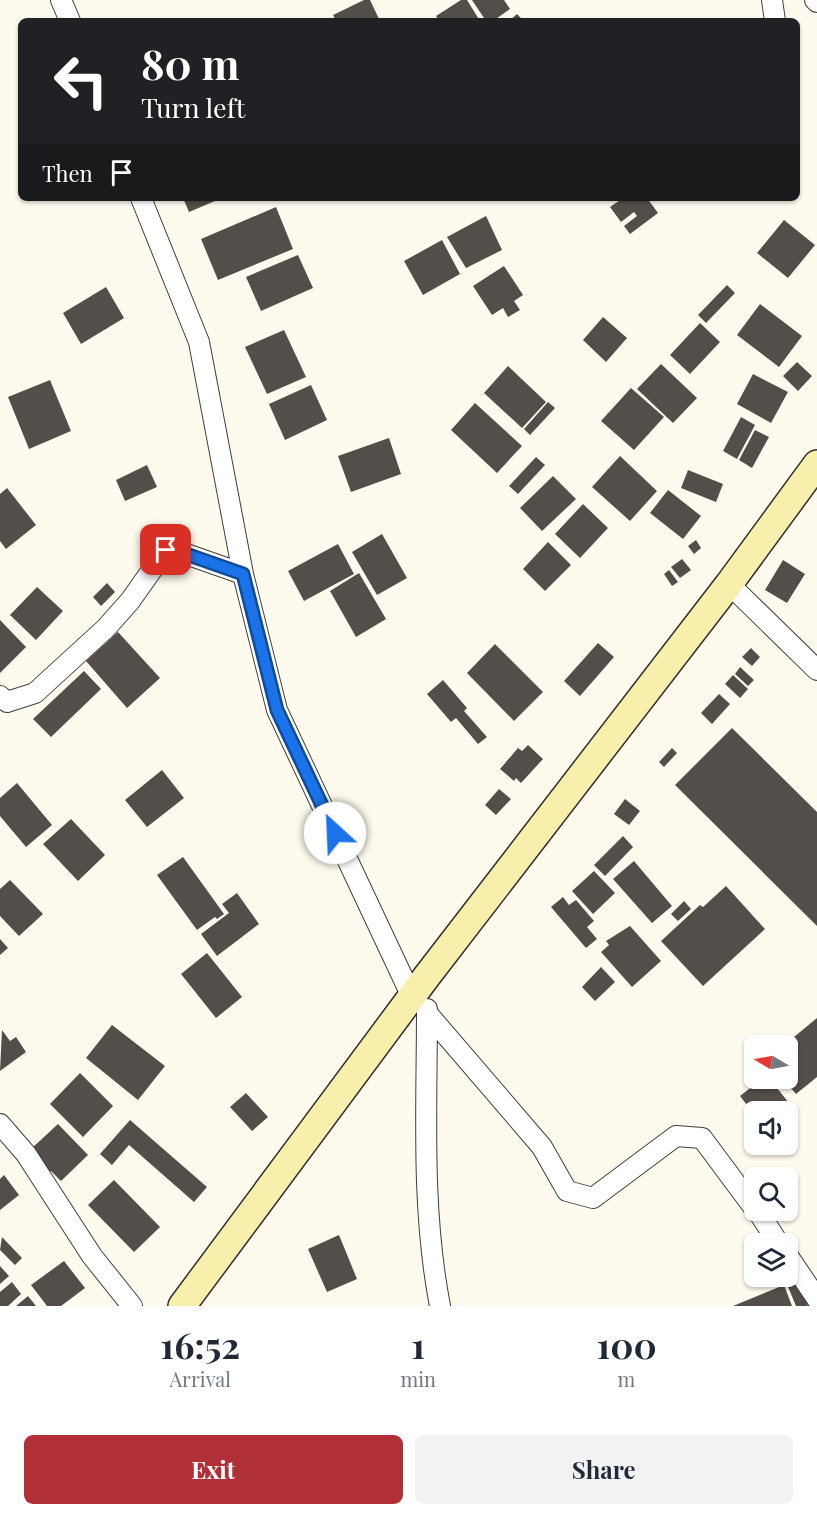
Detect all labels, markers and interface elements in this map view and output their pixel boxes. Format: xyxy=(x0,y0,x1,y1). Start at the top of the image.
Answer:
text: 80 m xyxy=(141,35,239,91)
icon: left xyxy=(42,42,120,120)
text: Turn left xyxy=(141,89,245,125)
icon: arrive xyxy=(105,156,138,189)
text: Then xyxy=(42,158,93,188)
pin xyxy=(140,524,191,575)
icon: arrive xyxy=(149,533,182,566)
position arrow xyxy=(303,801,367,865)
north arrow xyxy=(744,1035,798,1089)
map controls xyxy=(744,1035,798,1287)
button: sound xyxy=(744,1101,798,1155)
button: search xyxy=(744,1167,798,1221)
button: layers xyxy=(744,1233,798,1287)
text: 16:52 xyxy=(160,1320,240,1368)
text: 1 xyxy=(411,1320,425,1368)
text: 100 xyxy=(596,1320,657,1368)
text: Arrival xyxy=(169,1365,231,1392)
text: min xyxy=(400,1365,436,1392)
text: m xyxy=(618,1365,635,1392)
button: Exit xyxy=(24,1435,403,1504)
button: Share xyxy=(415,1435,793,1504)

